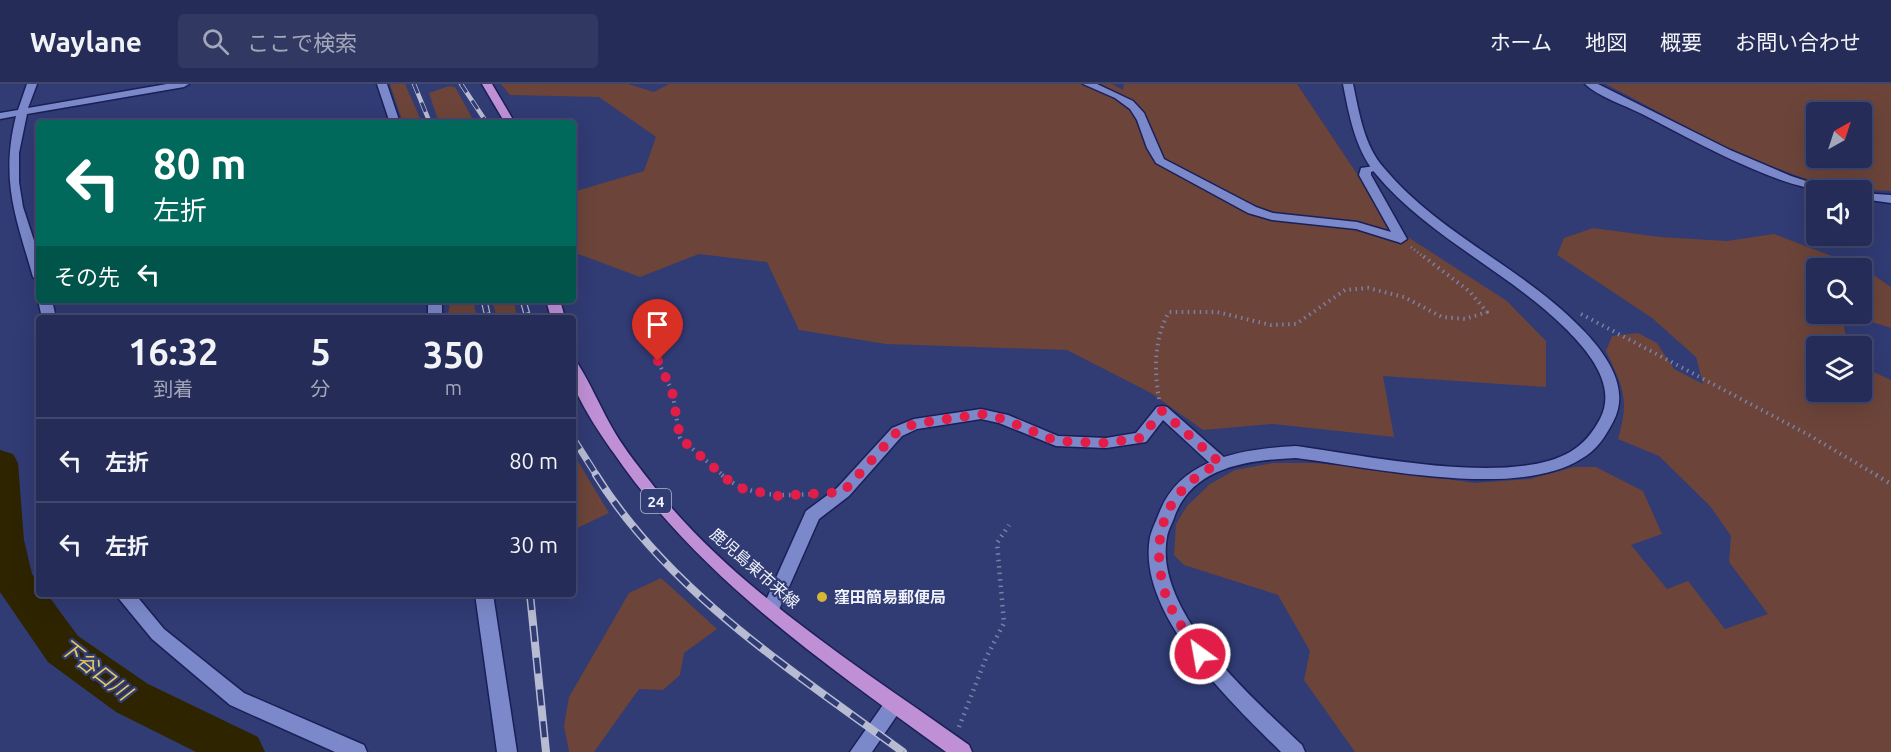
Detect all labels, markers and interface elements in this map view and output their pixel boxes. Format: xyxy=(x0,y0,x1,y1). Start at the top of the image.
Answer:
search box xyxy=(178,14,598,68)
icon: search xyxy=(199,25,232,58)
text: Waylane xyxy=(30,26,142,57)
text: ここで検索 xyxy=(247,30,357,55)
text: ホーム xyxy=(1490,30,1552,54)
text: 地図 xyxy=(1585,30,1627,54)
text: 概要 xyxy=(1660,30,1702,54)
text: お問い合わせ xyxy=(1735,30,1861,54)
north arrow xyxy=(1806,102,1872,168)
map controls xyxy=(1806,102,1872,402)
text: 80 m xyxy=(153,140,247,187)
icon: left xyxy=(54,144,132,222)
button: sound xyxy=(1806,180,1872,246)
text: 左折 xyxy=(153,195,207,225)
icon: left xyxy=(132,258,165,291)
button: search xyxy=(1806,258,1872,324)
text: その先 xyxy=(54,264,120,289)
pin xyxy=(632,299,683,361)
icon: arrive xyxy=(641,308,674,341)
text: 16:32 xyxy=(128,331,218,372)
text: 5 xyxy=(310,331,331,372)
text: 350 xyxy=(423,334,484,375)
button: layers xyxy=(1806,336,1872,402)
text: m xyxy=(445,376,462,399)
text: 到着 xyxy=(153,377,193,400)
text: 分 xyxy=(311,377,331,400)
icon: left xyxy=(54,444,87,477)
text: 80 m xyxy=(509,448,558,473)
text: 左折 xyxy=(105,449,149,474)
road number: 24 xyxy=(641,489,671,513)
street label: 鹿児島東市来線 xyxy=(707,524,803,612)
icon: left xyxy=(54,528,87,561)
text: 30 m xyxy=(509,532,558,557)
text: 左折 xyxy=(105,533,149,558)
place label: 窪田簡易郵便局 xyxy=(834,588,946,606)
marker: 窪田簡易郵便局 xyxy=(815,590,829,604)
position arrow xyxy=(1168,622,1232,686)
water label: 下谷口川 xyxy=(56,634,138,706)

